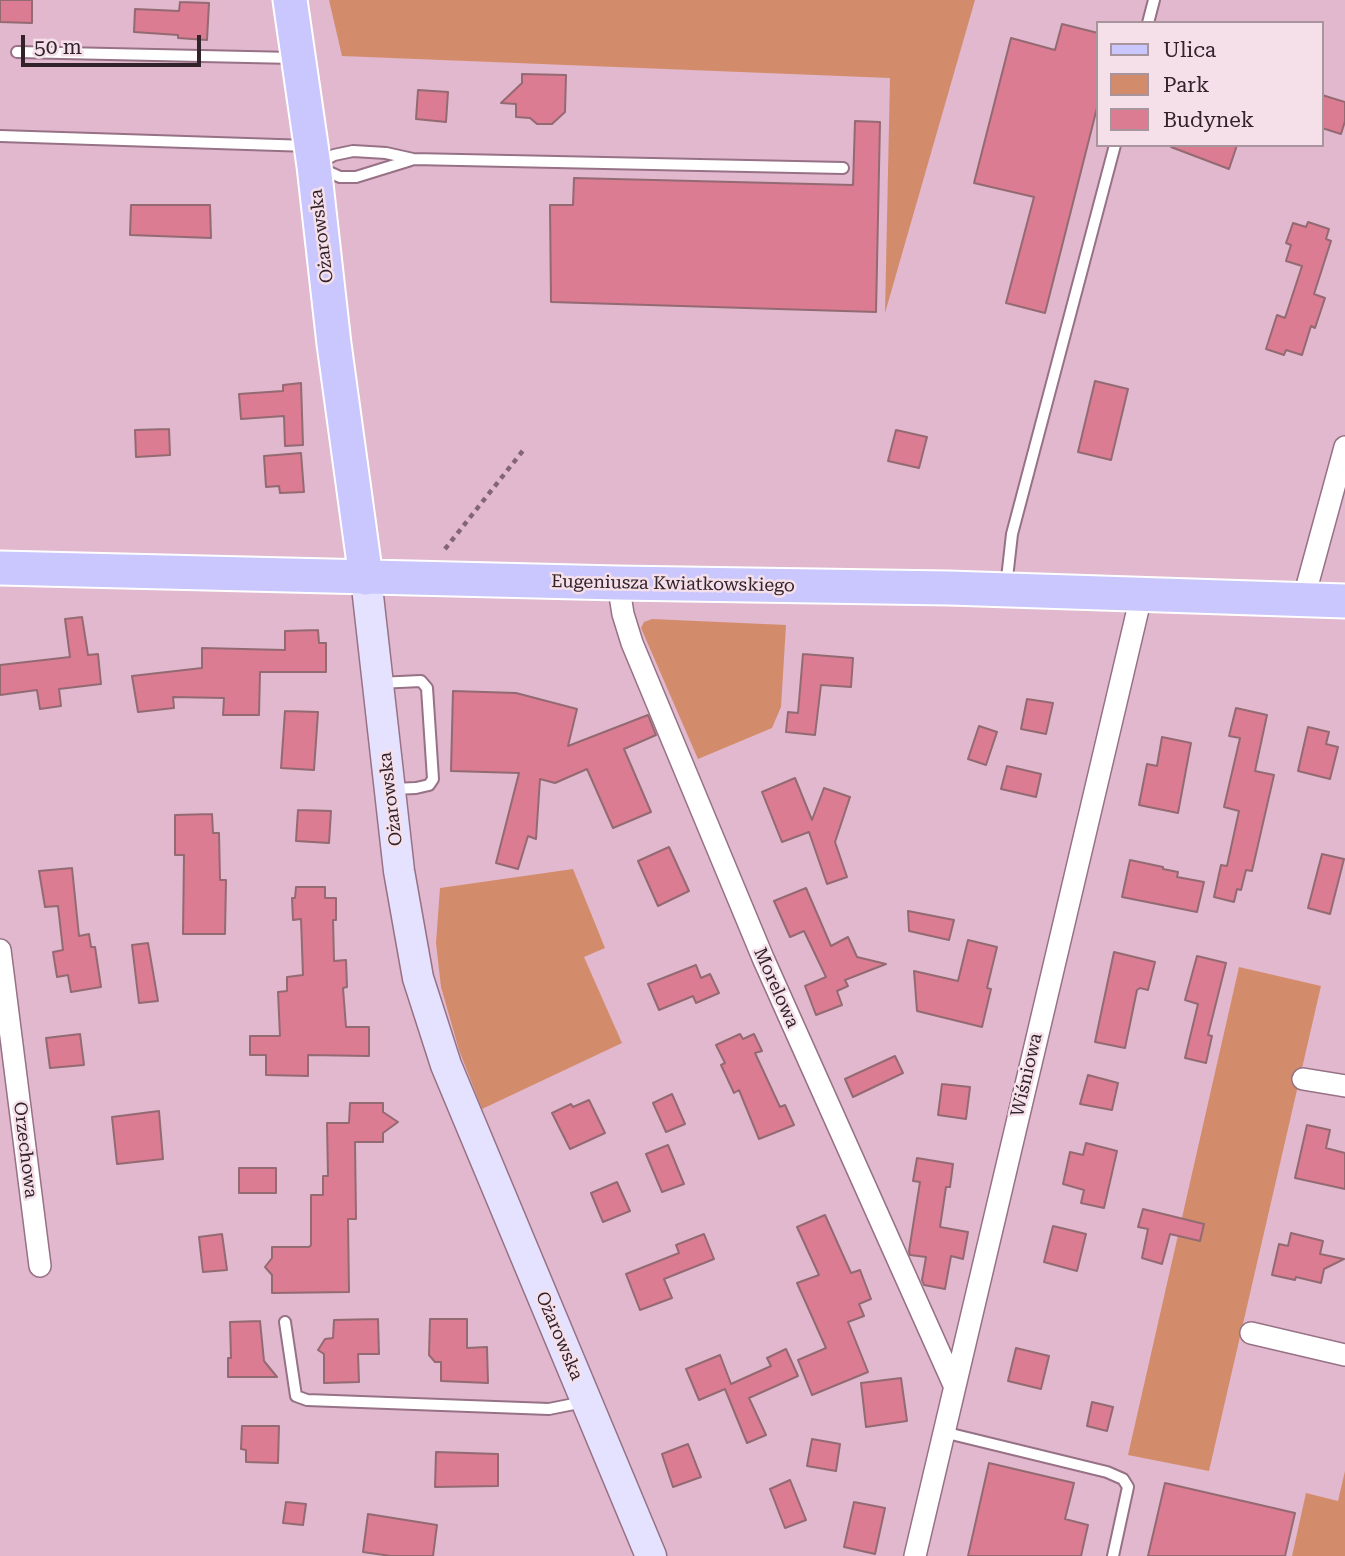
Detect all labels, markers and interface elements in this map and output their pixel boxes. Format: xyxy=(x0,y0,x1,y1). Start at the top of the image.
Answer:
scale bar xyxy=(24,21,205,65)
legend xyxy=(1096,21,1324,147)
text: 50 m xyxy=(34,35,82,59)
text: Ulica xyxy=(1163,38,1216,62)
text: Park xyxy=(1163,73,1209,97)
text: Budynek xyxy=(1163,108,1254,132)
street label: Ożarowska xyxy=(306,188,338,284)
street label: Eugeniusza Kwiatkowskiego xyxy=(551,571,795,597)
street label: Ożarowska xyxy=(375,751,407,847)
street label: Morelowa xyxy=(749,945,803,1031)
street label: Wiśniowa xyxy=(1007,1031,1047,1119)
street label: Orzechowa xyxy=(8,1101,42,1199)
street label: Ożarowska xyxy=(531,1288,587,1384)

